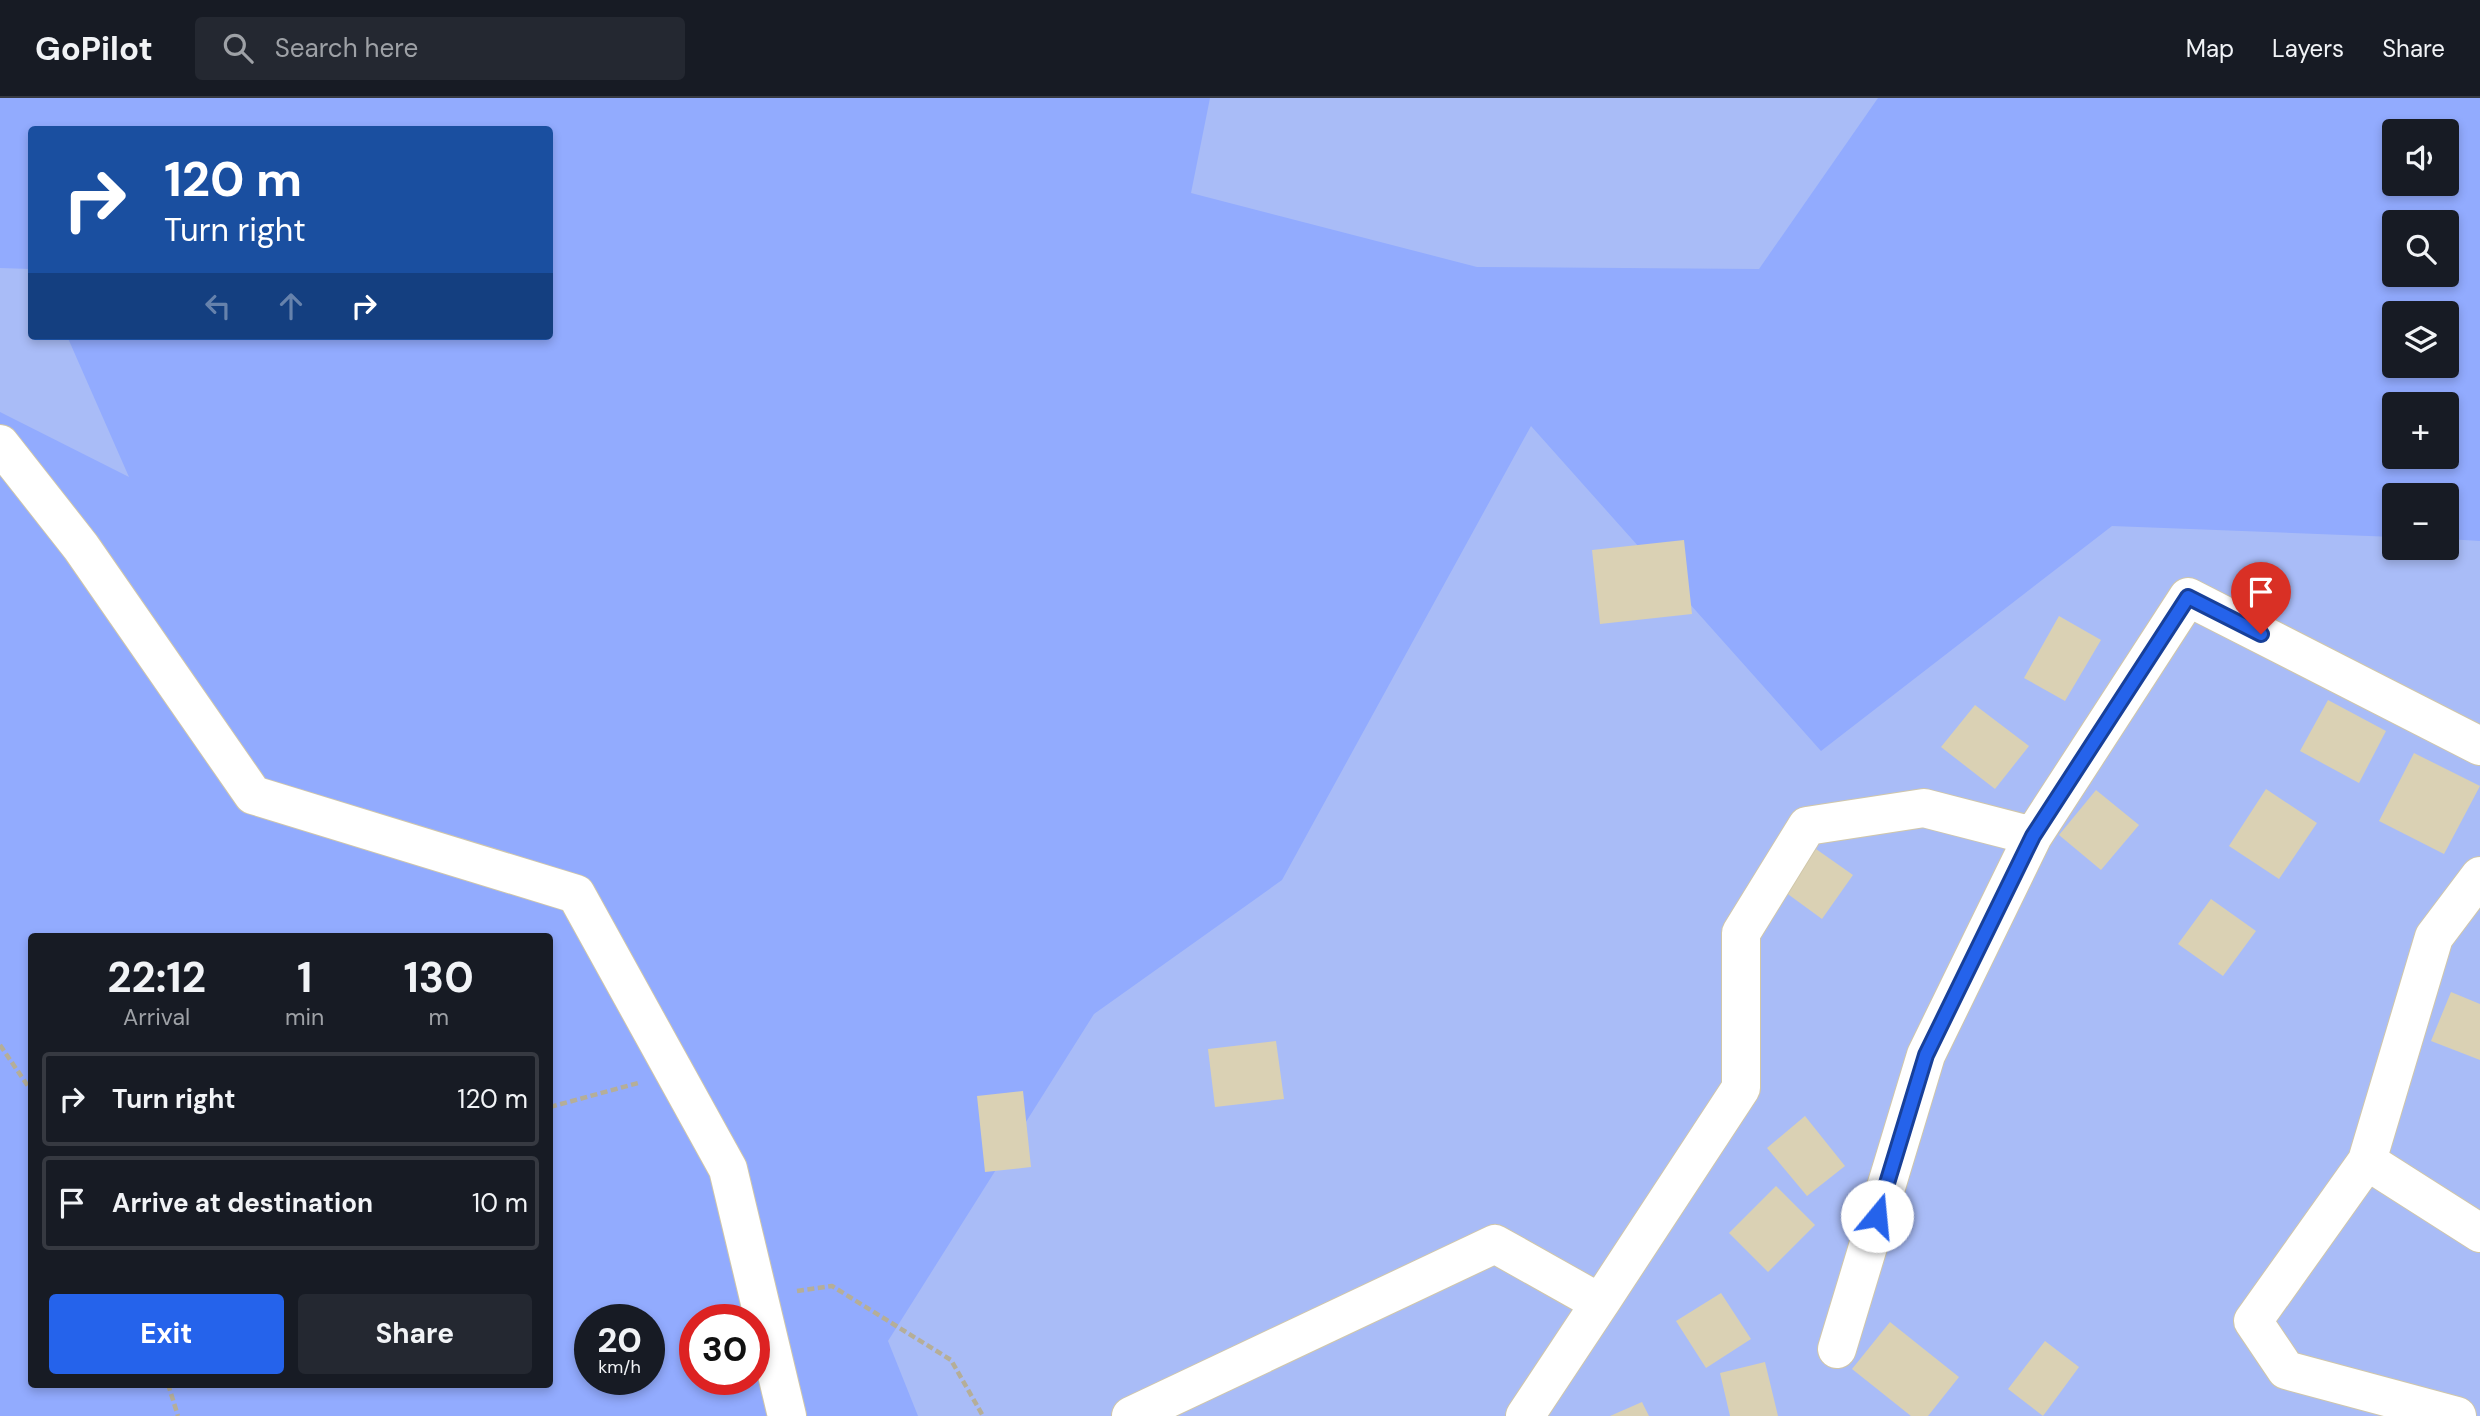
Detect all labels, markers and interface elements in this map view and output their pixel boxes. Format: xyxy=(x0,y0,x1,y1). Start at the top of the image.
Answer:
search box xyxy=(195,17,685,80)
text: GoPilot xyxy=(35,27,153,70)
icon: search xyxy=(219,29,257,67)
text: Search here xyxy=(275,31,418,65)
text: Map xyxy=(2186,33,2234,64)
text: Layers xyxy=(2272,33,2344,64)
text: Share xyxy=(2382,33,2445,64)
map controls xyxy=(2382,119,2459,560)
button: sound xyxy=(2382,119,2459,196)
text: 120 m xyxy=(164,147,302,211)
icon: right xyxy=(49,154,140,245)
text: Turn right xyxy=(164,209,306,251)
button: search xyxy=(2382,210,2459,287)
icon: left xyxy=(199,287,237,325)
icon: ahead xyxy=(272,287,310,325)
icon: right xyxy=(345,287,383,325)
button: layers xyxy=(2382,301,2459,378)
button: + xyxy=(2382,392,2459,469)
button: − xyxy=(2382,483,2459,560)
pin xyxy=(2231,562,2291,634)
icon: arrive xyxy=(2242,573,2280,611)
text: 22:12 xyxy=(107,950,206,1005)
text: 1 xyxy=(297,950,312,1005)
text: 130 xyxy=(404,950,474,1005)
text: Arrival xyxy=(123,1002,190,1032)
text: min xyxy=(285,1002,324,1032)
text: m xyxy=(428,1002,449,1032)
icon: right xyxy=(53,1080,91,1118)
text: Turn right xyxy=(112,1082,236,1116)
text: 120 m xyxy=(457,1082,528,1116)
position arrow xyxy=(1840,1179,1914,1253)
icon: arrive xyxy=(53,1184,91,1222)
text: Arrive at destination xyxy=(112,1186,373,1220)
text: 10 m xyxy=(472,1186,528,1220)
button: Exit xyxy=(49,1294,284,1374)
button: Share xyxy=(298,1294,532,1374)
speed limit sign: 30 xyxy=(679,1304,770,1395)
text: 20 xyxy=(597,1317,642,1363)
text: km/h xyxy=(598,1355,641,1379)

